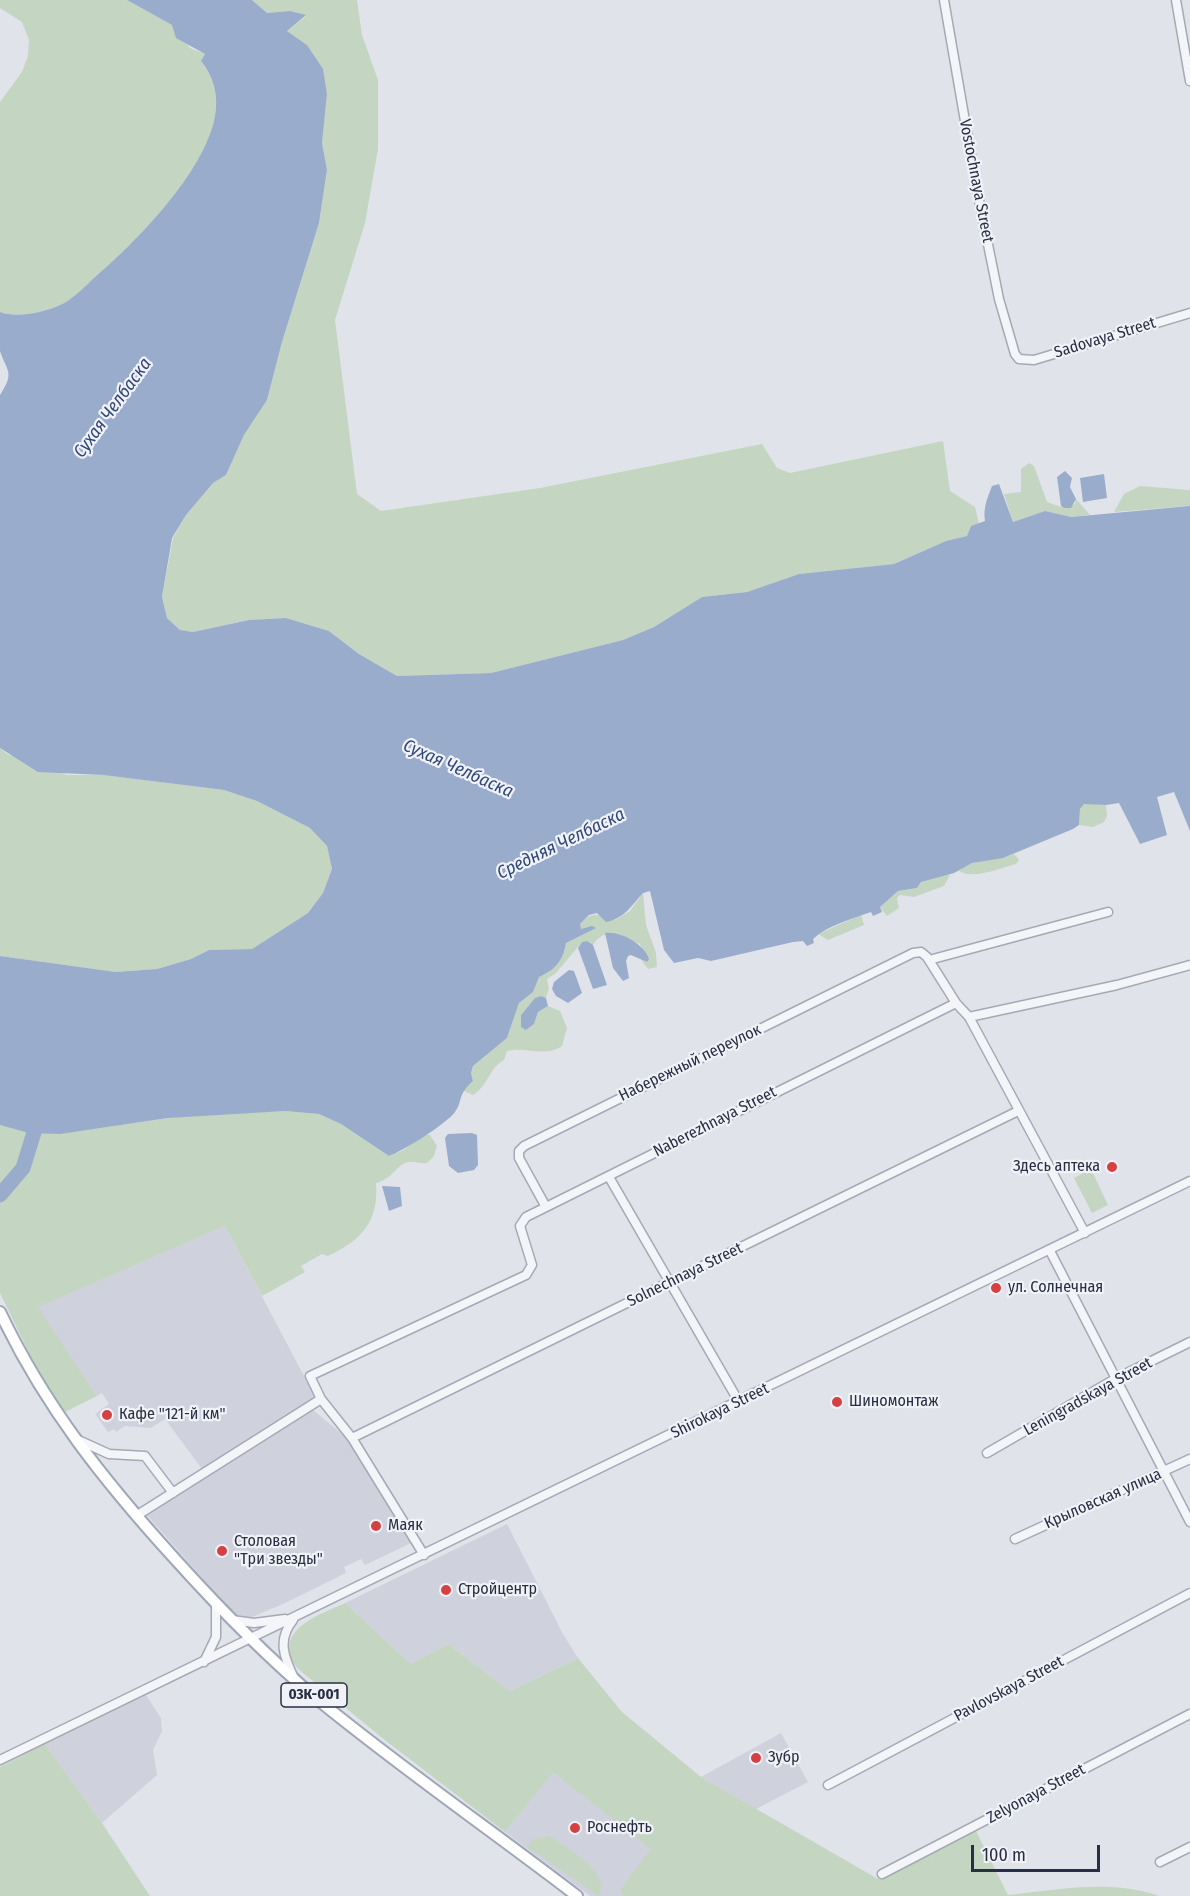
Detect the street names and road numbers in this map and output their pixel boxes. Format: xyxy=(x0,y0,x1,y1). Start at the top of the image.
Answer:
street label: Vostochnaya Street xyxy=(955,118,997,244)
street label: Sadovaya Street xyxy=(1052,313,1158,363)
street label: Набережный переулок xyxy=(616,1020,764,1106)
street label: Naberezhnaya Street xyxy=(650,1083,780,1161)
street label: Solnechnaya Street xyxy=(624,1239,746,1311)
street label: Leningradskaya Street xyxy=(1020,1354,1156,1440)
street label: Shirokaya Street xyxy=(668,1379,772,1443)
street label: Крыловская улица xyxy=(1042,1465,1164,1533)
street label: Pavlovskaya Street xyxy=(951,1652,1067,1726)
road number: 03К-001 xyxy=(281,1683,347,1707)
street label: Zelyonaya Street xyxy=(984,1760,1088,1828)

